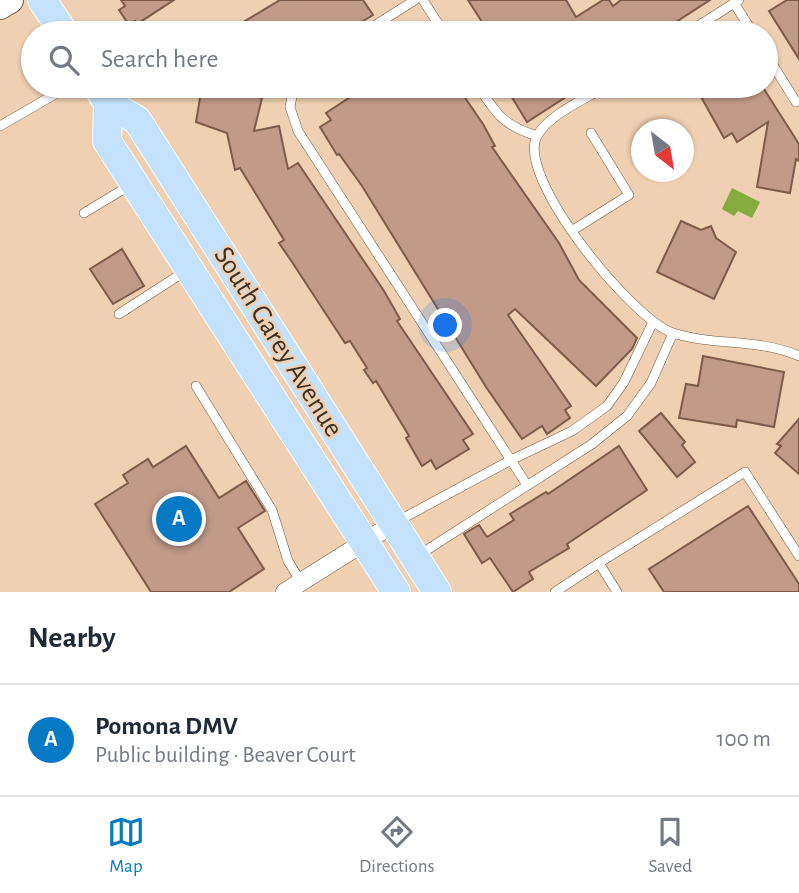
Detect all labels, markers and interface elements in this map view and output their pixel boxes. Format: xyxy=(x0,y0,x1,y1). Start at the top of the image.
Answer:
search box xyxy=(21,21,778,98)
icon: search xyxy=(45,41,83,79)
text: Search here xyxy=(101,46,219,72)
north arrow xyxy=(631,119,694,182)
street label: South Garey Avenue xyxy=(208,242,348,442)
your location xyxy=(428,308,462,342)
pin: A xyxy=(156,493,202,545)
text: Nearby xyxy=(28,623,116,653)
text: Pomona DMV xyxy=(95,713,238,739)
text: A xyxy=(44,728,58,751)
text: 100 m xyxy=(717,728,771,751)
text: Public building · Beaver Court xyxy=(95,744,356,767)
tab: Map xyxy=(107,813,145,878)
tab: Directions xyxy=(359,813,435,878)
tab: Saved xyxy=(649,813,692,878)

